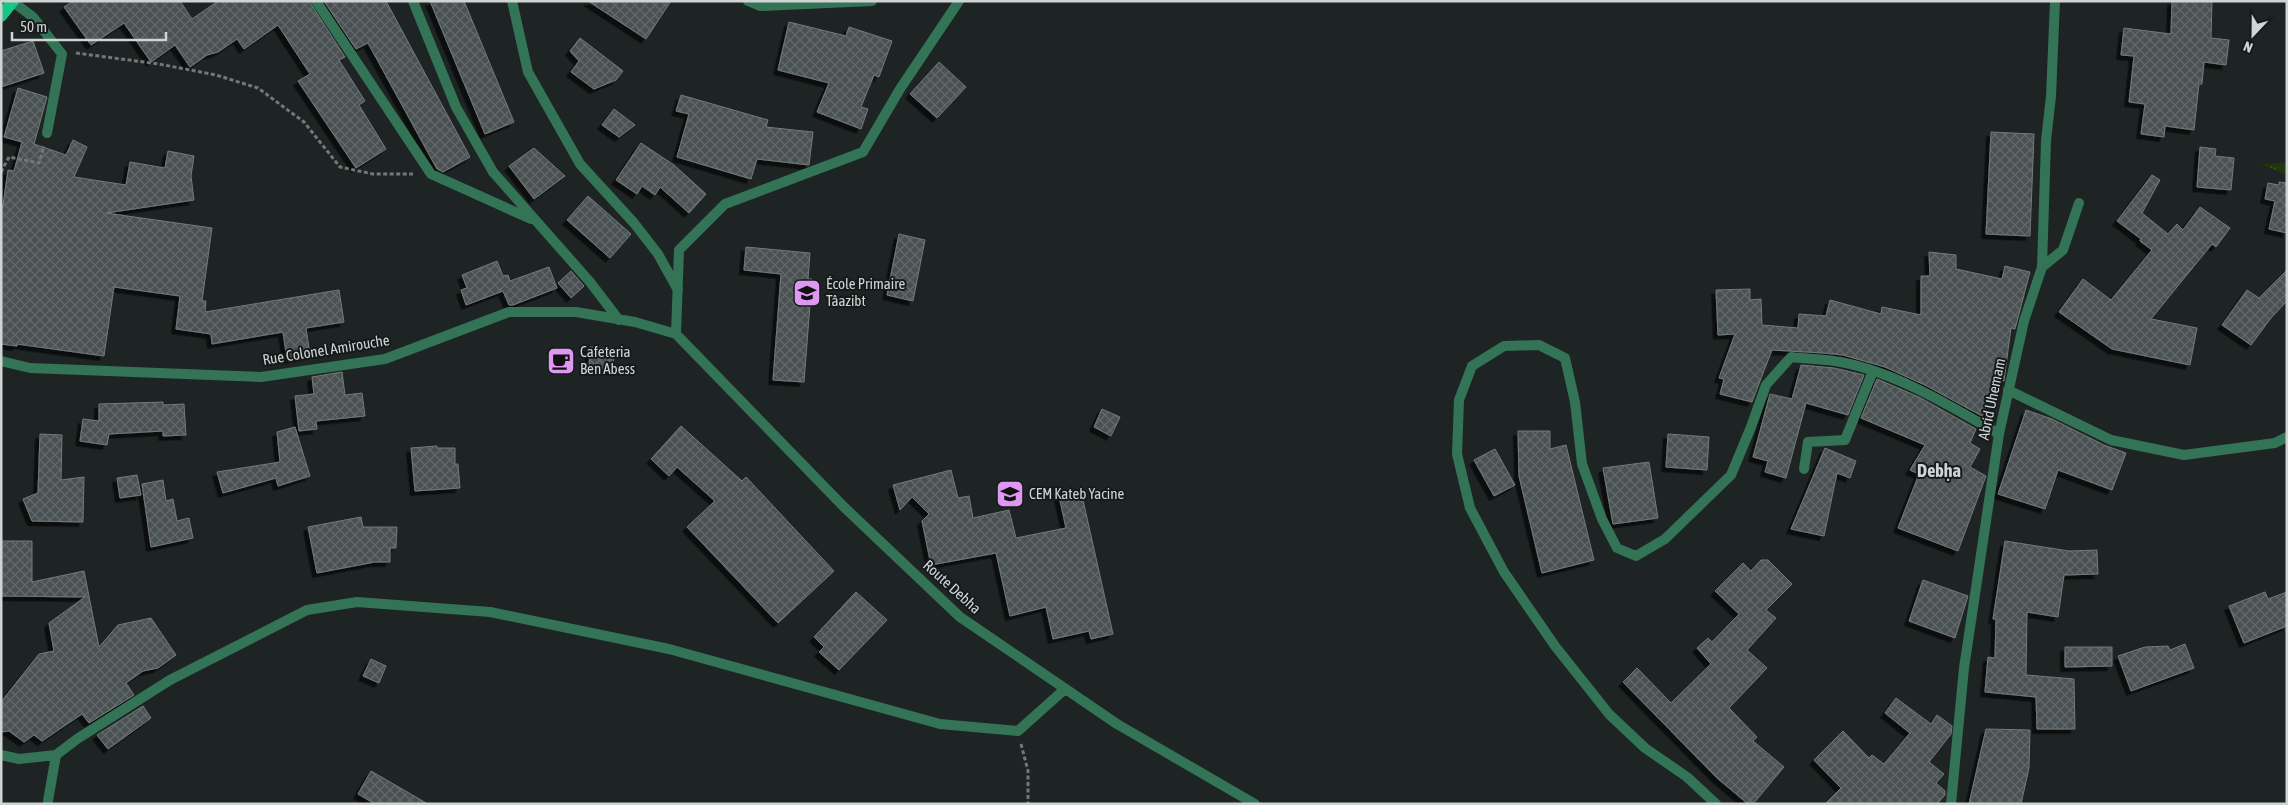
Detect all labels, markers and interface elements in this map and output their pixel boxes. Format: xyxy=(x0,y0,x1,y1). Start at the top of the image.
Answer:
scale bar xyxy=(12,10,166,42)
north arrow xyxy=(2228,10,2278,60)
text: 50 m xyxy=(20,18,47,35)
text: N xyxy=(2241,38,2255,56)
place label: École Primaire Tâazibt xyxy=(826,275,906,309)
school or university icon: École Primaire Tâazibt xyxy=(792,278,822,308)
street label: Rue Colonel Amirouche xyxy=(261,331,391,368)
place label: Cafeteria Ben Abess xyxy=(580,343,635,377)
cafe icon: Cafeteria Ben Abess xyxy=(546,346,576,376)
street label: Abrid Uhemam xyxy=(1975,357,2008,441)
district label: Debḥa xyxy=(1917,460,1961,481)
school or university icon: CEM Kateb Yacine xyxy=(995,479,1025,509)
place label: CEM Kateb Yacine xyxy=(1029,485,1124,502)
street label: Route Debha xyxy=(920,556,985,617)

